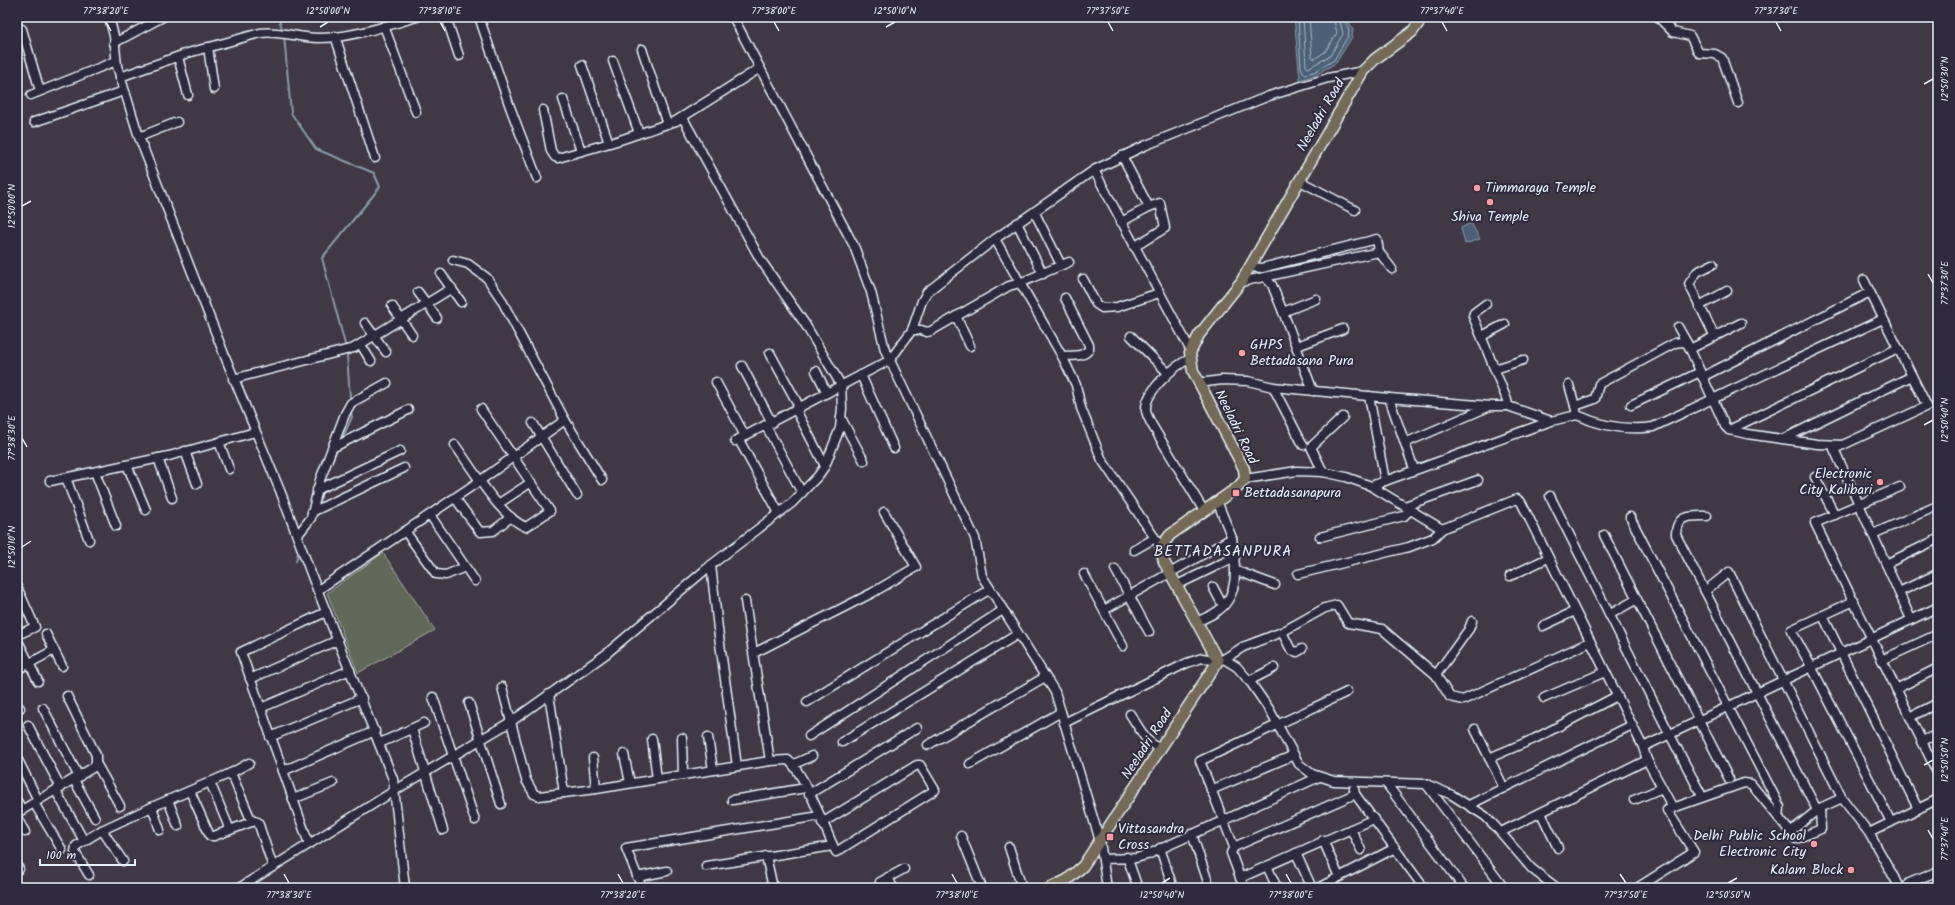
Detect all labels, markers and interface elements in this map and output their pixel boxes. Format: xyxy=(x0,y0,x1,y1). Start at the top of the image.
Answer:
text: 77°38'20"E xyxy=(83,3,130,19)
text: 12°50'00"N xyxy=(306,3,350,19)
text: 77°38'10"E xyxy=(418,3,463,19)
text: 77°38'00"E xyxy=(752,3,798,19)
text: 12°50'10"N xyxy=(874,3,916,19)
text: 77°37'50"E xyxy=(1086,3,1131,19)
text: 77°37'40"E xyxy=(1420,3,1465,19)
text: 77°37'30"E xyxy=(1754,3,1799,19)
text: 12°50'30"N xyxy=(1937,56,1953,101)
street label: Neeladri Road xyxy=(1291,74,1351,155)
place label: Timmaraya Temple xyxy=(1485,177,1597,199)
marker: Timmaraya Temple xyxy=(1472,183,1482,193)
text: 12°50'00"N xyxy=(4,184,20,228)
marker: Shiva Temple xyxy=(1485,197,1495,207)
place label: Shiva Temple xyxy=(1451,206,1530,228)
text: 77°37'30"E xyxy=(1937,260,1953,305)
place label: GHPS Bettadasana Pura xyxy=(1250,334,1354,372)
marker: GHPS Bettadasana Pura xyxy=(1237,348,1247,358)
street label: Neeladri Road xyxy=(1208,386,1264,469)
text: 12°50'40"N xyxy=(1937,397,1953,442)
text: 77°38'30"E xyxy=(4,414,20,461)
place label: Electronic City Kalibari xyxy=(1799,463,1873,501)
marker: Electronic City Kalibari xyxy=(1875,477,1885,487)
place label: Bettadasanapura xyxy=(1244,482,1341,504)
marker: Bettadasanapura xyxy=(1231,488,1241,498)
text: 12°50'10"N xyxy=(4,526,20,568)
district label: BETTADASANPURA xyxy=(1154,540,1292,564)
street label: Neeladri Road xyxy=(1116,703,1179,784)
text: 12°50'50"N xyxy=(1937,737,1953,782)
text: 77°37'40"E xyxy=(1937,816,1953,861)
place label: Vittasandra Cross xyxy=(1118,818,1184,856)
place label: Delhi Public School Electronic City xyxy=(1693,825,1807,863)
marker: Vittasandra Cross xyxy=(1105,832,1115,842)
marker: Delhi Public School Electronic City xyxy=(1809,839,1819,849)
scale bar xyxy=(40,841,135,867)
text: 100 m xyxy=(46,846,77,865)
place label: Kalam Block xyxy=(1770,859,1843,881)
marker: Kalam Block xyxy=(1846,865,1856,875)
text: 77°38'30"E xyxy=(266,887,313,903)
text: 77°38'20"E xyxy=(600,887,647,903)
text: 77°38'10"E xyxy=(935,887,980,903)
text: 12°50'40"N xyxy=(1140,887,1185,903)
text: 77°38'00"E xyxy=(1269,887,1315,903)
text: 77°37'50"E xyxy=(1604,887,1649,903)
text: 12°50'50"N xyxy=(1706,887,1751,903)

